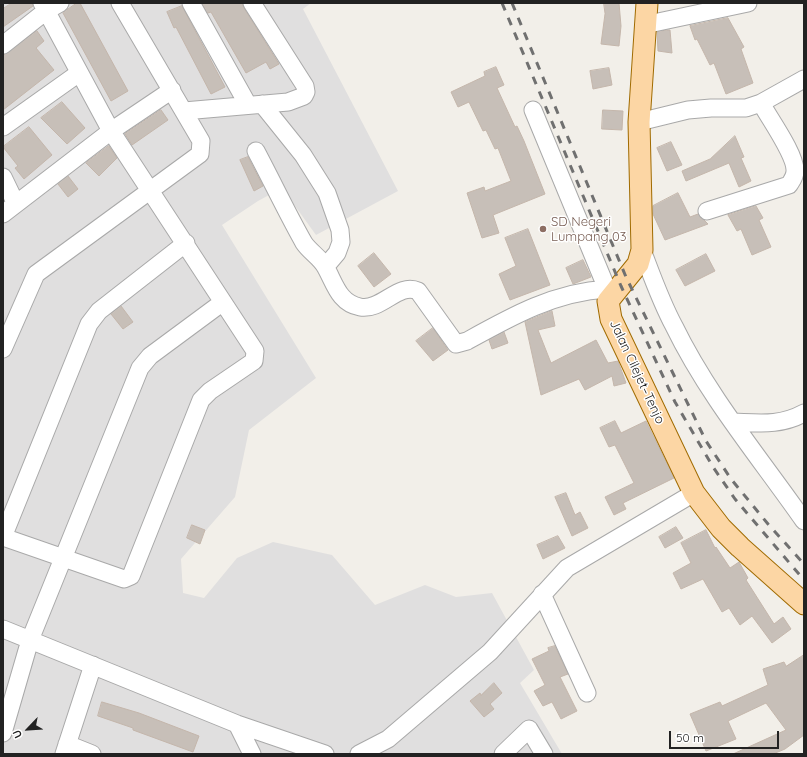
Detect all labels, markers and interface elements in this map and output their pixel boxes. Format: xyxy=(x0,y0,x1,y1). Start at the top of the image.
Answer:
place label: SD Negeri Lumpang 03 xyxy=(551,214,627,245)
marker: SD Negeri Lumpang 03 xyxy=(538,224,548,234)
street label: Jalan Cilejet–Tenjo xyxy=(606,317,668,427)
north arrow xyxy=(8,709,48,749)
scale bar xyxy=(671,723,781,749)
text: U xyxy=(9,728,25,741)
text: 50 m xyxy=(676,730,704,745)

